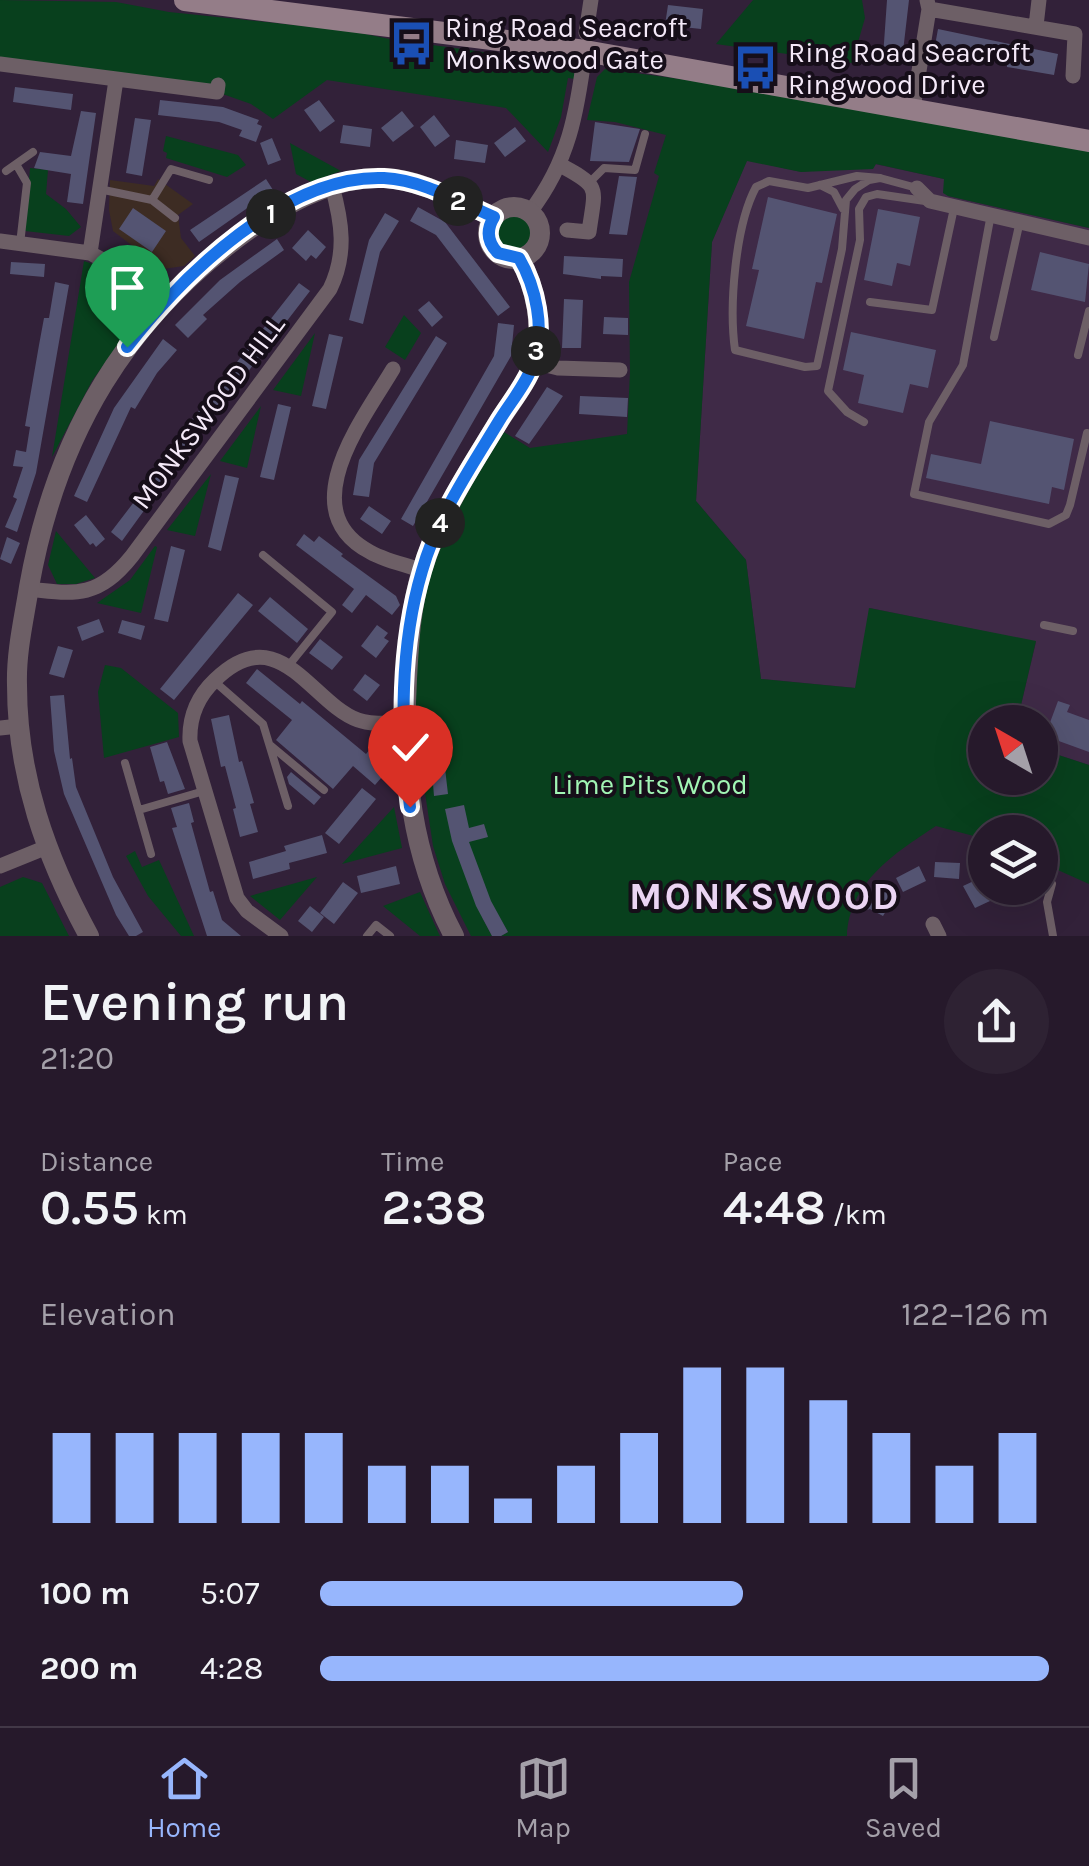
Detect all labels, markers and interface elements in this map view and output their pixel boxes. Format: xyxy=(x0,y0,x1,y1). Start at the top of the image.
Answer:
place label: Ring Road Seacroft Monkswood Gate xyxy=(445,11,688,76)
bus stop icon: Ring Road Seacroft Monkswood Gate xyxy=(388,19,436,67)
place label: Ring Road Seacroft Ringwood Drive xyxy=(788,36,1031,101)
bus stop icon: Ring Road Seacroft Ringwood Drive xyxy=(731,44,779,92)
pin: 2 xyxy=(433,176,483,226)
text: 2 xyxy=(450,184,466,217)
pin: 1 xyxy=(246,189,296,239)
text: 1 xyxy=(266,197,276,230)
pin xyxy=(85,245,170,348)
icon: arrive xyxy=(100,260,155,315)
street label: MONKSWOOD HILL xyxy=(124,309,292,515)
pin: 3 xyxy=(511,326,561,376)
text: 3 xyxy=(527,334,545,367)
pin: 4 xyxy=(415,498,465,548)
text: 4 xyxy=(432,506,448,539)
pin xyxy=(368,705,453,808)
north arrow xyxy=(968,705,1058,795)
map controls xyxy=(968,705,1058,905)
icon: check xyxy=(383,720,438,775)
park label: Lime Pits Wood xyxy=(552,768,748,801)
button: layers xyxy=(968,815,1058,905)
district label: MONKSWOOD xyxy=(629,874,901,919)
button: share xyxy=(944,969,1049,1074)
text: Evening run xyxy=(40,970,349,1034)
text: 21:20 xyxy=(40,1040,114,1077)
text: Distance xyxy=(40,1145,153,1178)
text: Time xyxy=(381,1145,444,1178)
text: Pace xyxy=(723,1145,782,1178)
text: 0.55 xyxy=(40,1178,139,1237)
text: 2:38 xyxy=(381,1178,487,1237)
text: 4:48 xyxy=(723,1178,826,1237)
text: km xyxy=(139,1198,188,1231)
text: /km xyxy=(826,1198,887,1231)
text: Elevation xyxy=(40,1296,175,1333)
text: 122–126 m xyxy=(901,1296,1049,1333)
text: 100 m xyxy=(40,1575,130,1612)
text: 5:07 xyxy=(200,1575,259,1612)
text: 200 m xyxy=(40,1650,138,1687)
text: 4:28 xyxy=(200,1650,263,1687)
tab: Home xyxy=(147,1751,222,1844)
tab: Map xyxy=(515,1751,571,1844)
tab: Saved xyxy=(865,1751,942,1844)

